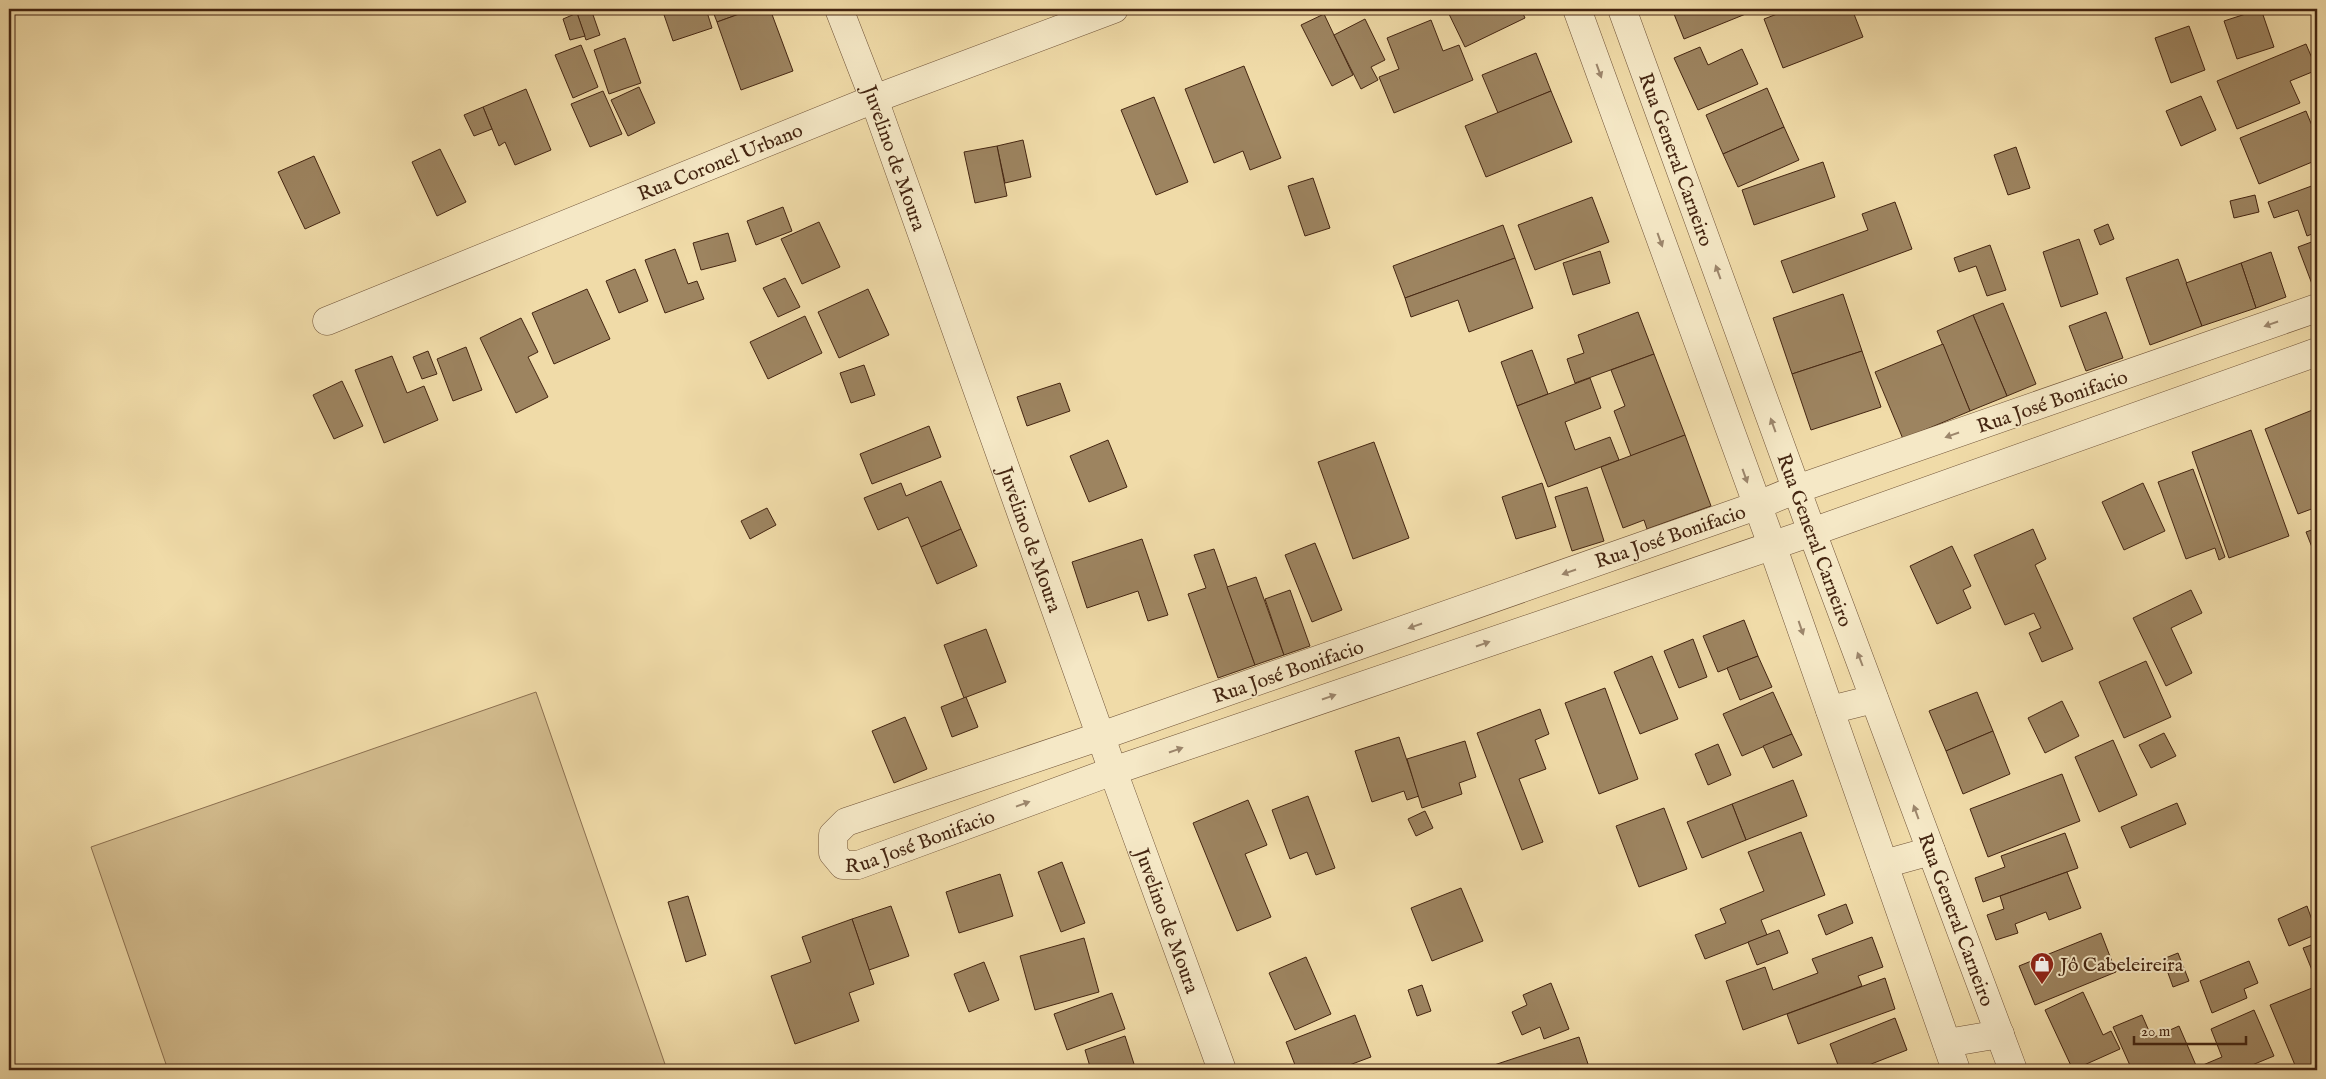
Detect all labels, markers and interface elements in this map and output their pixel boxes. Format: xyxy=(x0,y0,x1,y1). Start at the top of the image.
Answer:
one-way arrow xyxy=(1595,64,1603,79)
street label: Rua General Carneiro xyxy=(1632,70,1718,250)
street label: Juvelino de Moura xyxy=(855,80,931,235)
street label: Rua Coronel Urbano xyxy=(634,118,807,208)
one-way arrow xyxy=(1657,233,1664,248)
one-way arrow xyxy=(1714,264,1722,279)
one-way arrow xyxy=(2263,321,2278,329)
street label: Rua José Bonifacio xyxy=(1974,365,2131,440)
one-way arrow xyxy=(1769,417,1777,432)
one-way arrow xyxy=(1945,432,1960,440)
street label: Rua General Carneiro xyxy=(1771,450,1857,631)
street label: Juvelino de Moura xyxy=(991,462,1067,616)
one-way arrow xyxy=(1742,468,1749,483)
street label: Rua José Bonifacio xyxy=(1592,500,1749,575)
one-way arrow xyxy=(1561,569,1576,576)
one-way arrow xyxy=(1798,621,1805,636)
one-way arrow xyxy=(1408,623,1423,630)
street label: Rua José Bonifacio xyxy=(1210,635,1367,710)
one-way arrow xyxy=(1476,640,1491,648)
one-way arrow xyxy=(1856,651,1864,666)
one-way arrow xyxy=(1322,693,1337,700)
one-way arrow xyxy=(1168,746,1183,753)
one-way arrow xyxy=(1015,800,1030,807)
one-way arrow xyxy=(1912,804,1919,819)
street label: Rua José Bonifacio xyxy=(845,805,999,879)
street label: Rua General Carneiro xyxy=(1912,830,1999,1010)
street label: Juvelino de Moura xyxy=(1128,843,1204,997)
shop icon: Jô Cabeleireira xyxy=(2029,951,2055,985)
place label: Jô Cabeleireira xyxy=(2058,953,2184,978)
scale bar xyxy=(2134,1014,2246,1046)
text: 20 m xyxy=(2141,1022,2171,1041)

